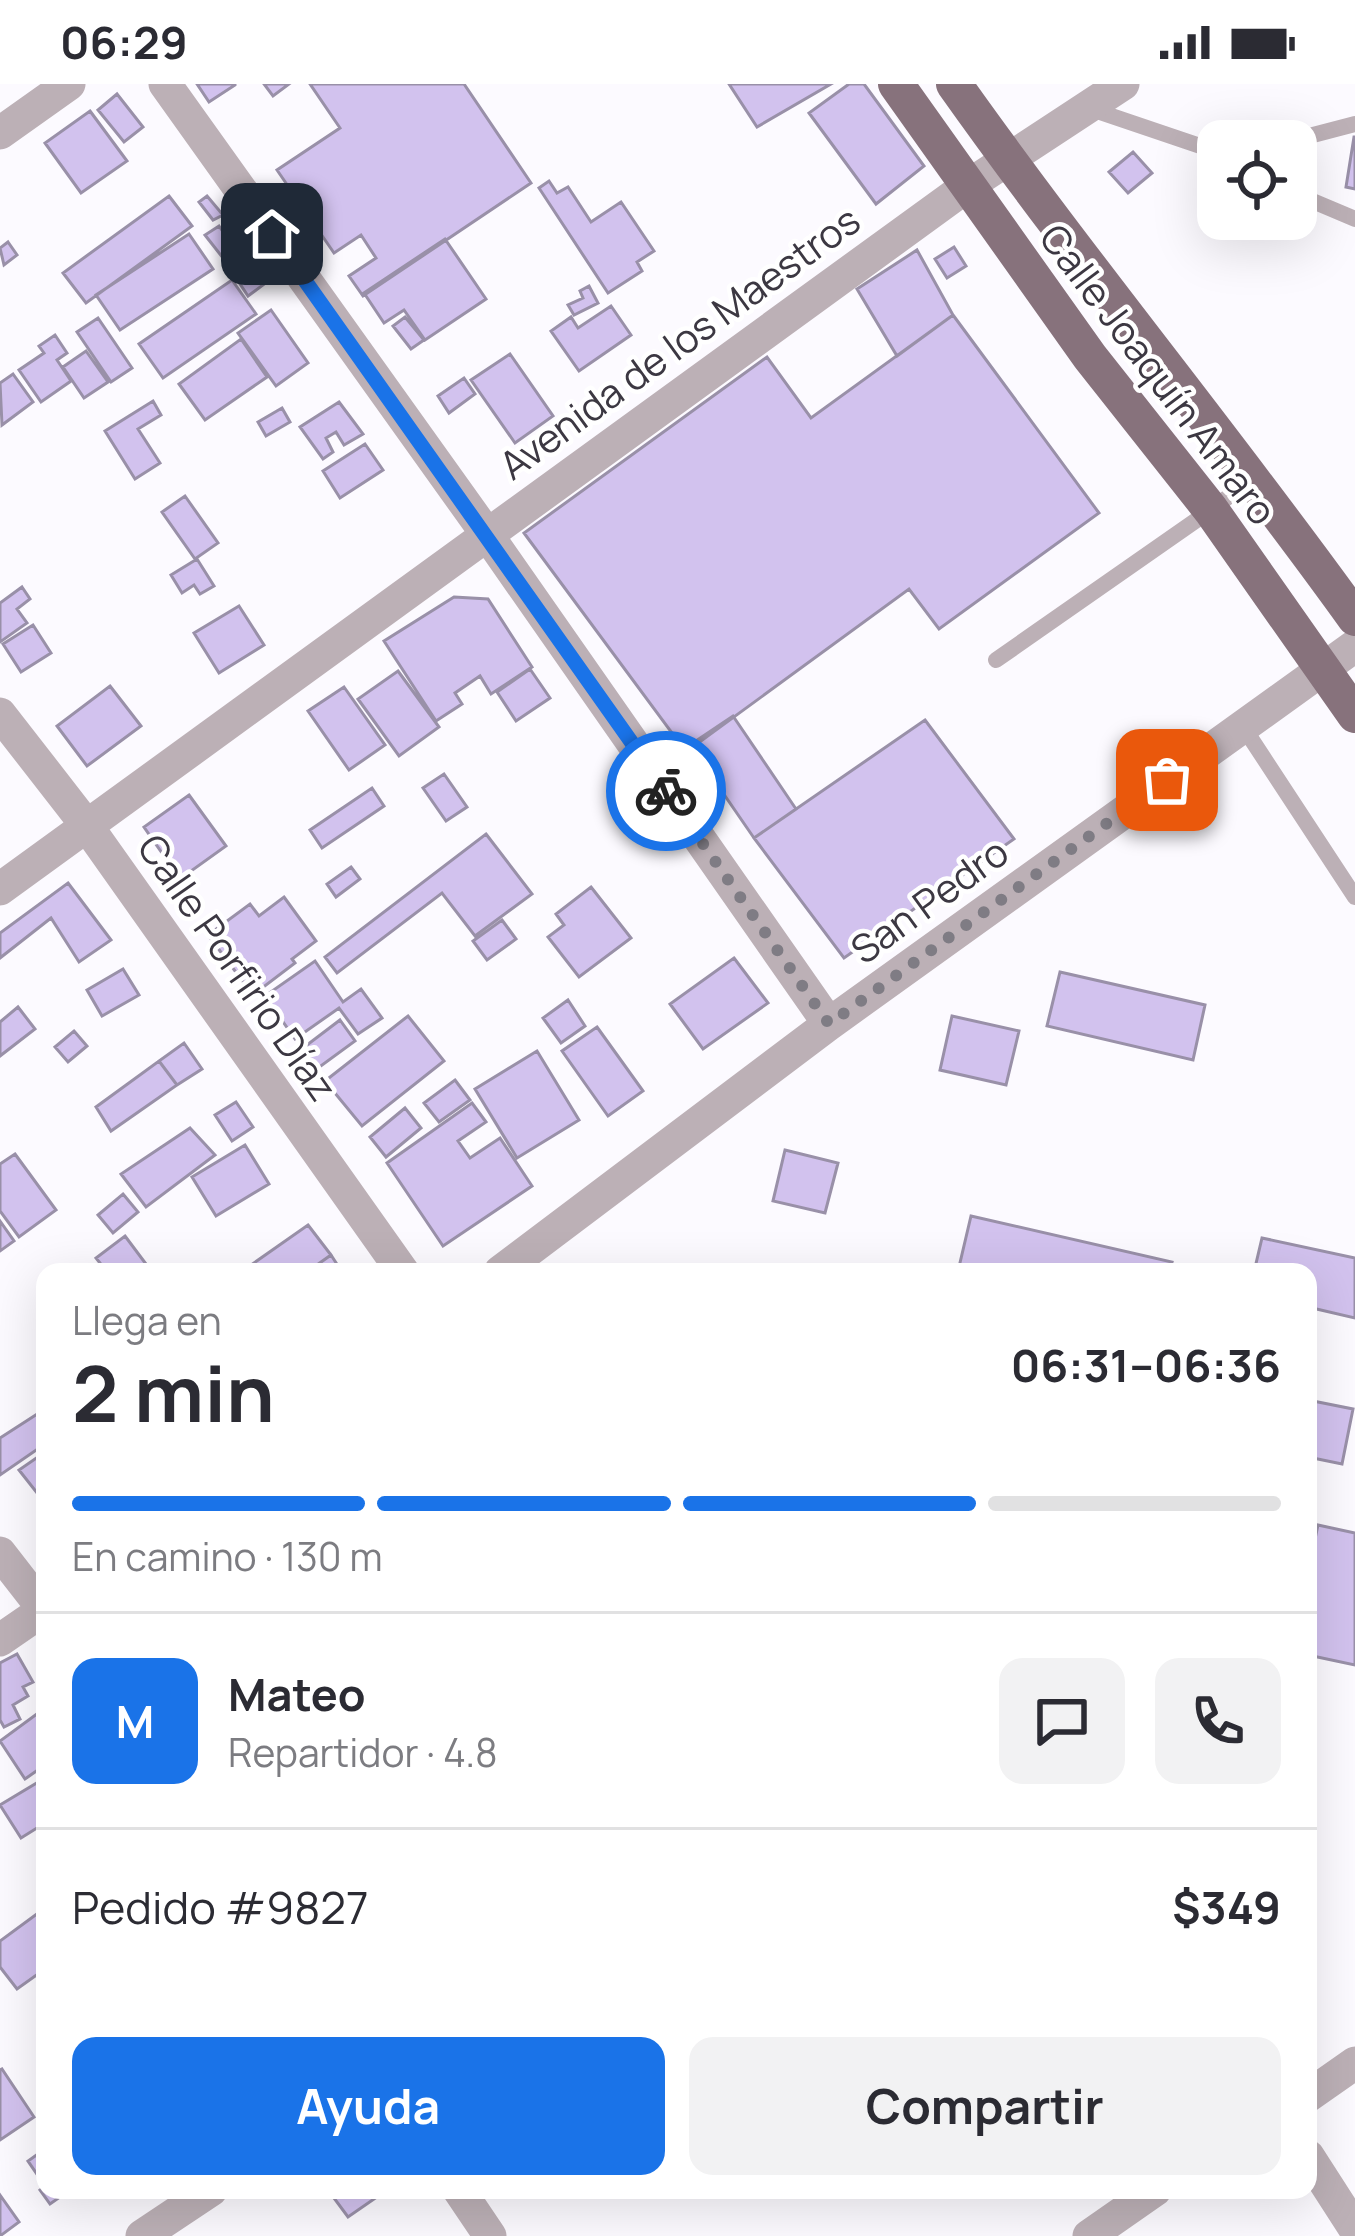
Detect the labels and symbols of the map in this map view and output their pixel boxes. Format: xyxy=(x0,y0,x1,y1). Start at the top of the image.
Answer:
pin xyxy=(221,183,323,285)
street label: Avenida de los Maestros xyxy=(488,193,870,491)
street label: Calle Joaquín Amaro xyxy=(1028,213,1290,535)
pin xyxy=(1116,729,1218,831)
courier xyxy=(606,731,726,851)
street label: Calle Porfirio Díaz xyxy=(126,823,350,1111)
street label: San Pedro xyxy=(839,824,1019,976)

